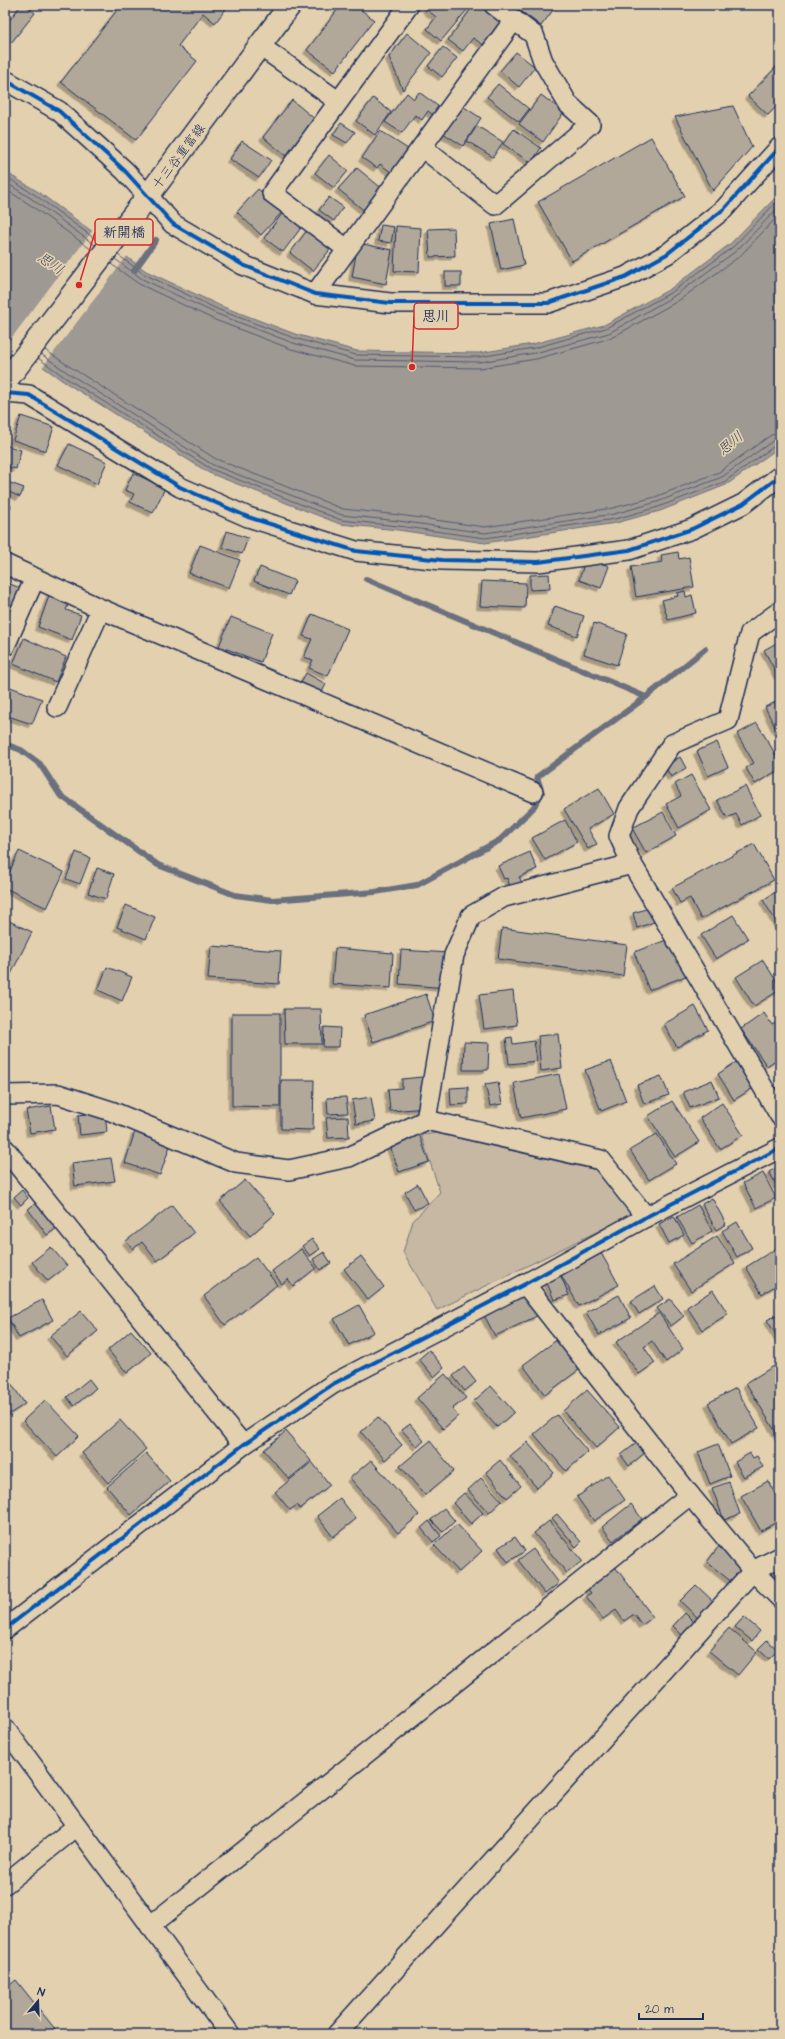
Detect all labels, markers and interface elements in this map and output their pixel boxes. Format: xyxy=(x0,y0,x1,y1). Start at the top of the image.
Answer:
street label: 十三谷重富線 xyxy=(148,119,210,193)
callout: 新開橋 xyxy=(95,219,153,245)
text: 新開橋 xyxy=(103,223,145,243)
water label: 思川 xyxy=(33,248,68,280)
callout: 思川 xyxy=(414,303,458,329)
text: 思川 xyxy=(422,307,450,327)
water label: 思川 xyxy=(713,427,748,460)
north arrow xyxy=(18,1981,58,2021)
text: N xyxy=(35,1984,47,2000)
scale bar xyxy=(639,1995,703,2021)
text: 20 m xyxy=(645,2001,674,2018)

